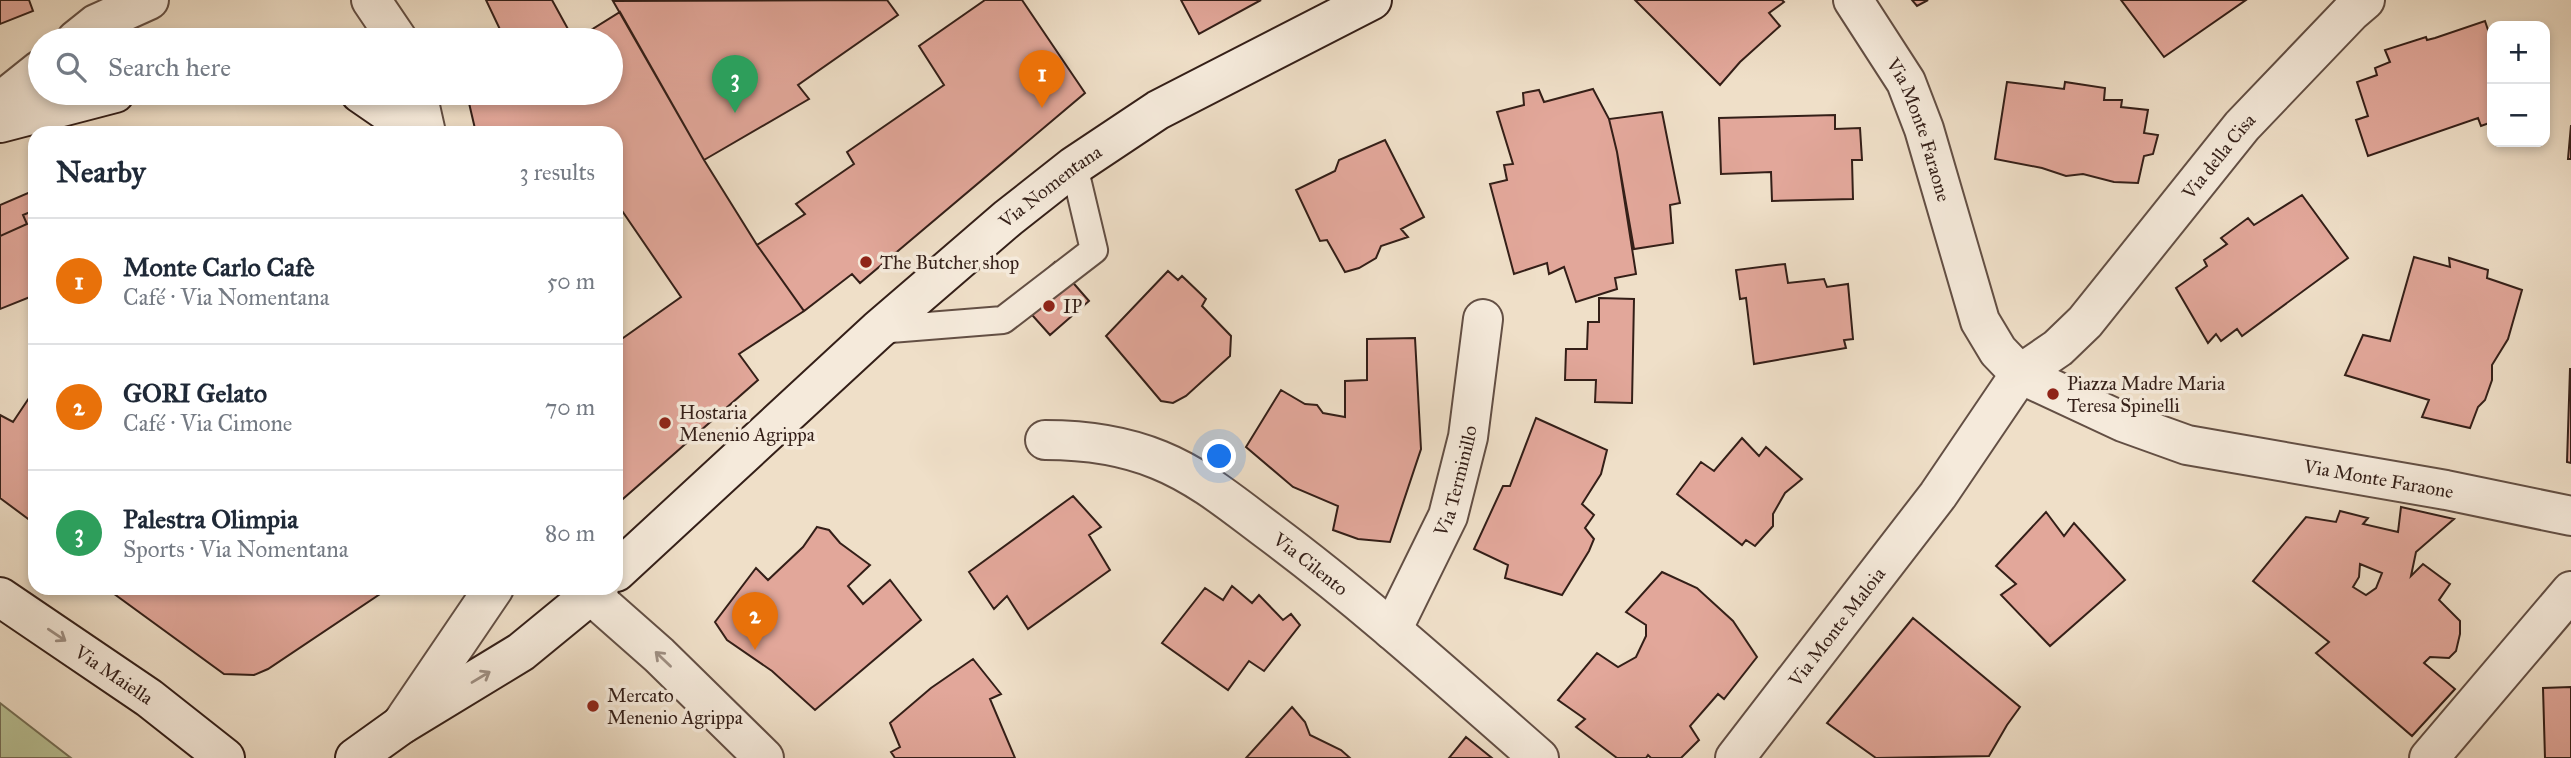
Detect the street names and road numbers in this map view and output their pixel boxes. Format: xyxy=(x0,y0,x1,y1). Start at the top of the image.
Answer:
street label: Via Monte Faraone xyxy=(1881,53,1956,204)
street label: Via della Cisa xyxy=(2177,108,2261,204)
street label: Via Nomentana xyxy=(993,140,1107,233)
street label: Via Terminillo xyxy=(1428,424,1481,541)
street label: Via Monte Faraone xyxy=(2301,454,2456,503)
street label: Via Cilento xyxy=(1268,527,1353,601)
street label: Via Monte Maloia xyxy=(1783,562,1891,692)
street label: Via Maiella xyxy=(70,640,158,710)

